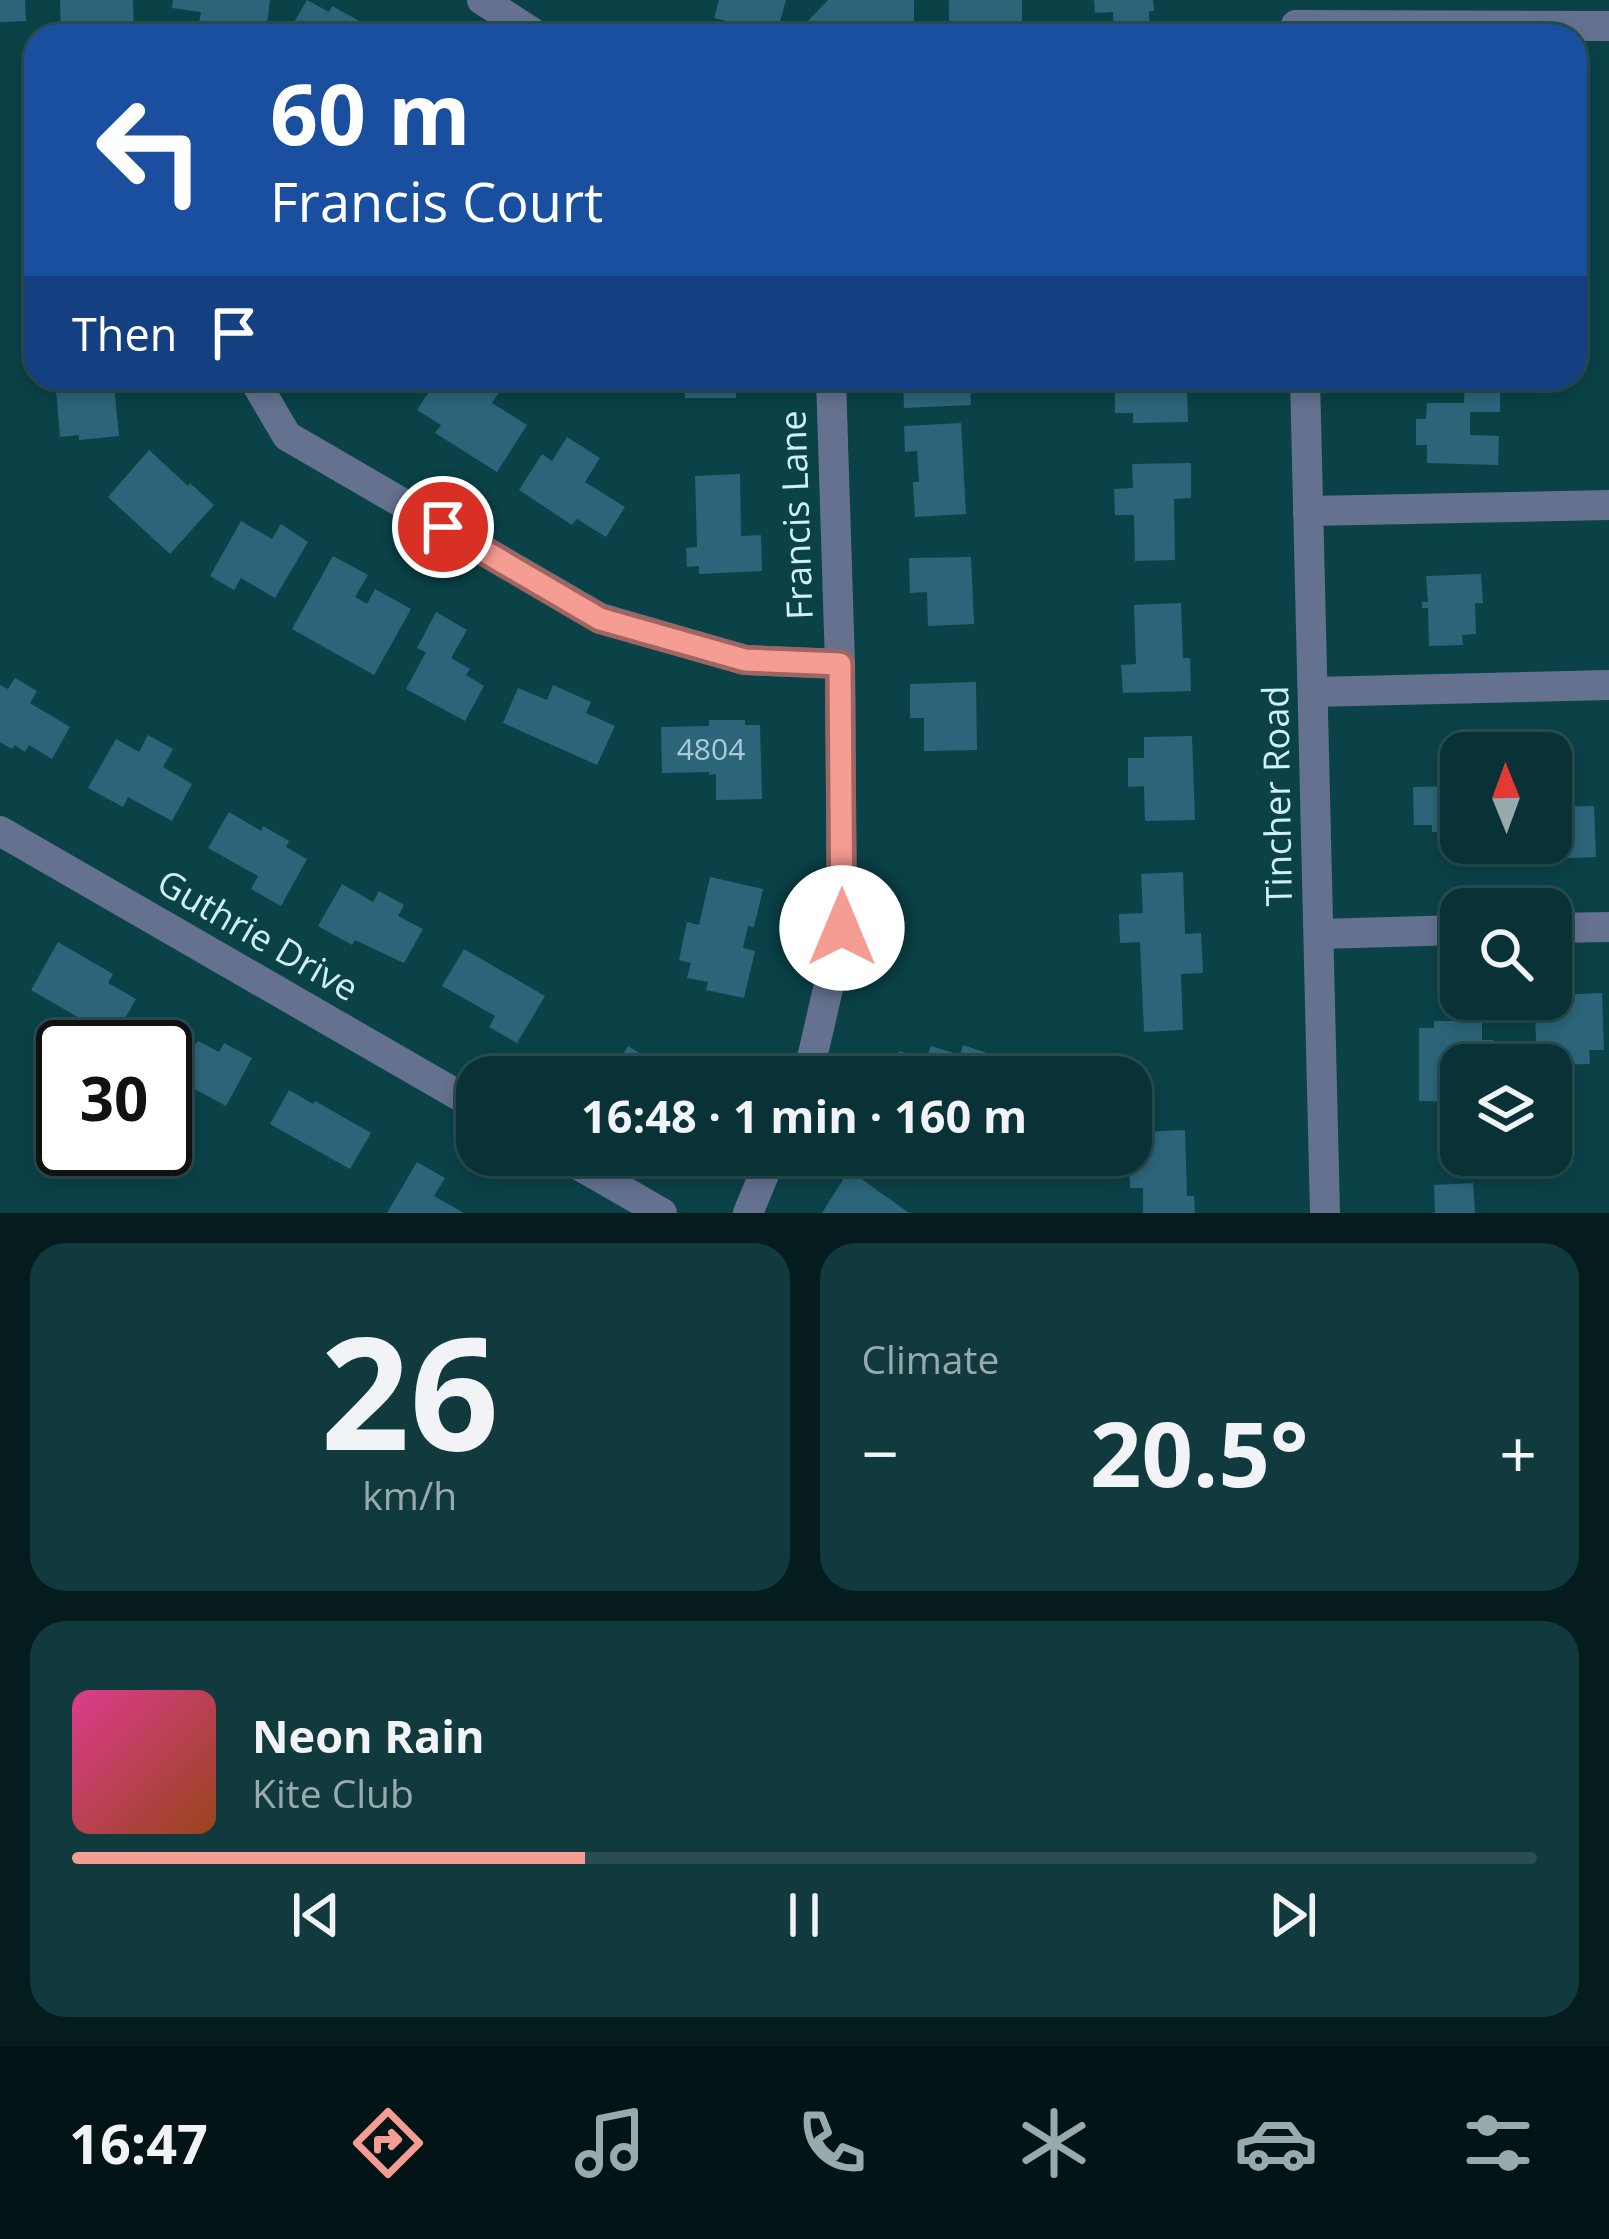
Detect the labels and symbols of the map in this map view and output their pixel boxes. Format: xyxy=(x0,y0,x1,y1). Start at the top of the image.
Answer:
street label: Francis Lane xyxy=(767,410,824,620)
pin xyxy=(392,476,494,578)
street label: Tincher Road xyxy=(1250,685,1303,907)
house number: 4804 xyxy=(677,728,745,769)
north arrow xyxy=(1440,732,1572,864)
street label: Guthrie Drive xyxy=(149,857,368,1012)
position arrow xyxy=(779,865,905,991)
speed limit sign: 30 xyxy=(36,1020,192,1176)

